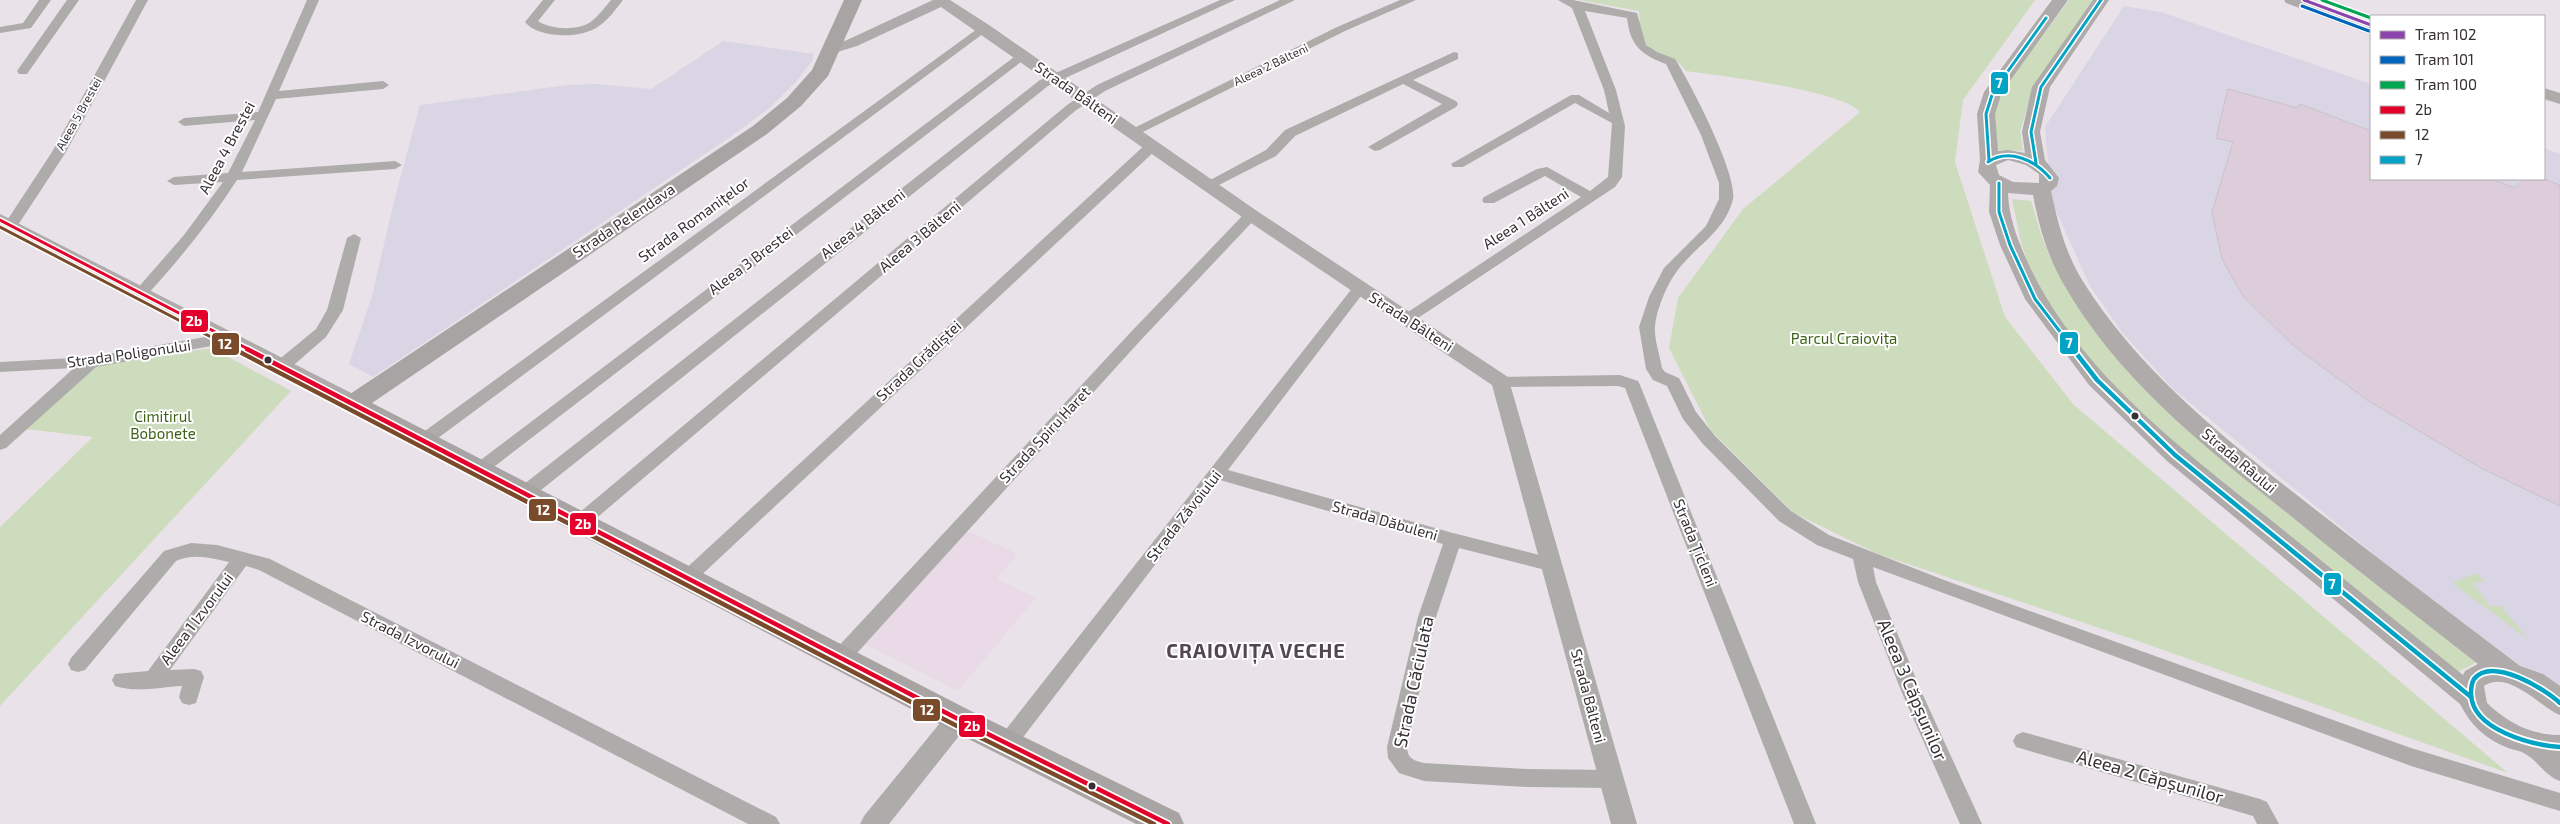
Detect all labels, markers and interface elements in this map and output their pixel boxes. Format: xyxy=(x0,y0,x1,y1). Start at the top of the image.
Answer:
legend xyxy=(2370,15,2545,180)
text: Tram 102 xyxy=(2415,25,2477,43)
street label: Aleea 2 Bâlteni xyxy=(1231,40,1310,88)
text: Tram 101 xyxy=(2415,50,2474,68)
street label: Strada Bâlteni xyxy=(1032,57,1121,127)
line badge: 7 xyxy=(1990,71,2009,95)
text: 7 xyxy=(1995,74,2003,91)
street label: Aleea 5 Brestei xyxy=(52,75,104,152)
text: Tram 100 xyxy=(2415,75,2477,93)
street label: Aleea 4 Brestei xyxy=(194,98,258,197)
text: 2b xyxy=(2415,100,2432,118)
text: 12 xyxy=(2415,125,2429,143)
text: 7 xyxy=(2415,150,2423,168)
street label: Strada Romanițelor xyxy=(634,173,754,267)
street label: Strada Pelendava xyxy=(569,179,678,261)
street label: Aleea 1 Bâlteni xyxy=(1479,184,1572,253)
street label: Aleea 4 Bâlteni xyxy=(817,185,908,262)
street label: Aleea 3 Bâlteni xyxy=(875,197,964,276)
street label: Aleea 3 Brestei xyxy=(704,222,796,298)
street label: Strada Bâlteni xyxy=(1366,287,1457,355)
line badge: 2b xyxy=(180,309,209,333)
text: 2b xyxy=(186,312,202,329)
street label: Strada Grădiștei xyxy=(872,316,966,406)
park label: Parcul Craiovița xyxy=(1791,329,1897,349)
line badge: 7 xyxy=(2059,331,2079,355)
line badge: 12 xyxy=(211,332,240,356)
text: 7 xyxy=(2065,334,2073,351)
street label: Strada Poligonului xyxy=(66,335,192,371)
text: 12 xyxy=(218,335,232,352)
unlabelled marker xyxy=(263,355,273,365)
street label: Strada Spiru Haret xyxy=(995,382,1094,486)
park label: Cimitirul Bobonete xyxy=(130,407,196,442)
unlabelled marker xyxy=(2130,411,2140,421)
street label: Strada Râului xyxy=(2199,424,2280,496)
street label: Strada Zăvoiului xyxy=(1142,466,1224,564)
street label: Strada Dăbuleni xyxy=(1331,496,1440,544)
street label: Strada Țicleni xyxy=(1668,496,1722,590)
line badge: 12 xyxy=(528,498,557,522)
text: 12 xyxy=(536,501,550,518)
line badge: 2b xyxy=(569,512,597,536)
text: 2b xyxy=(575,515,591,532)
street label: Aleea 1 Izvorului xyxy=(156,569,237,668)
line badge: 7 xyxy=(2323,572,2342,596)
text: 7 xyxy=(2328,575,2336,592)
street label: Strada Izvorului xyxy=(358,607,463,672)
street label: Strada Căciulata xyxy=(1388,614,1438,750)
street label: Aleea 3 Căpșunilor xyxy=(1872,616,1953,764)
district label: CRAIOVIȚA VECHE xyxy=(1166,638,1346,665)
street label: Strada Bâlteni xyxy=(1568,647,1610,745)
line badge: 12 xyxy=(912,698,941,722)
text: 12 xyxy=(920,701,934,718)
line badge: 2b xyxy=(958,714,986,738)
text: 2b xyxy=(964,717,980,734)
street label: Aleea 2 Căpșunilor xyxy=(2074,745,2226,808)
unlabelled marker xyxy=(1087,781,1097,791)

